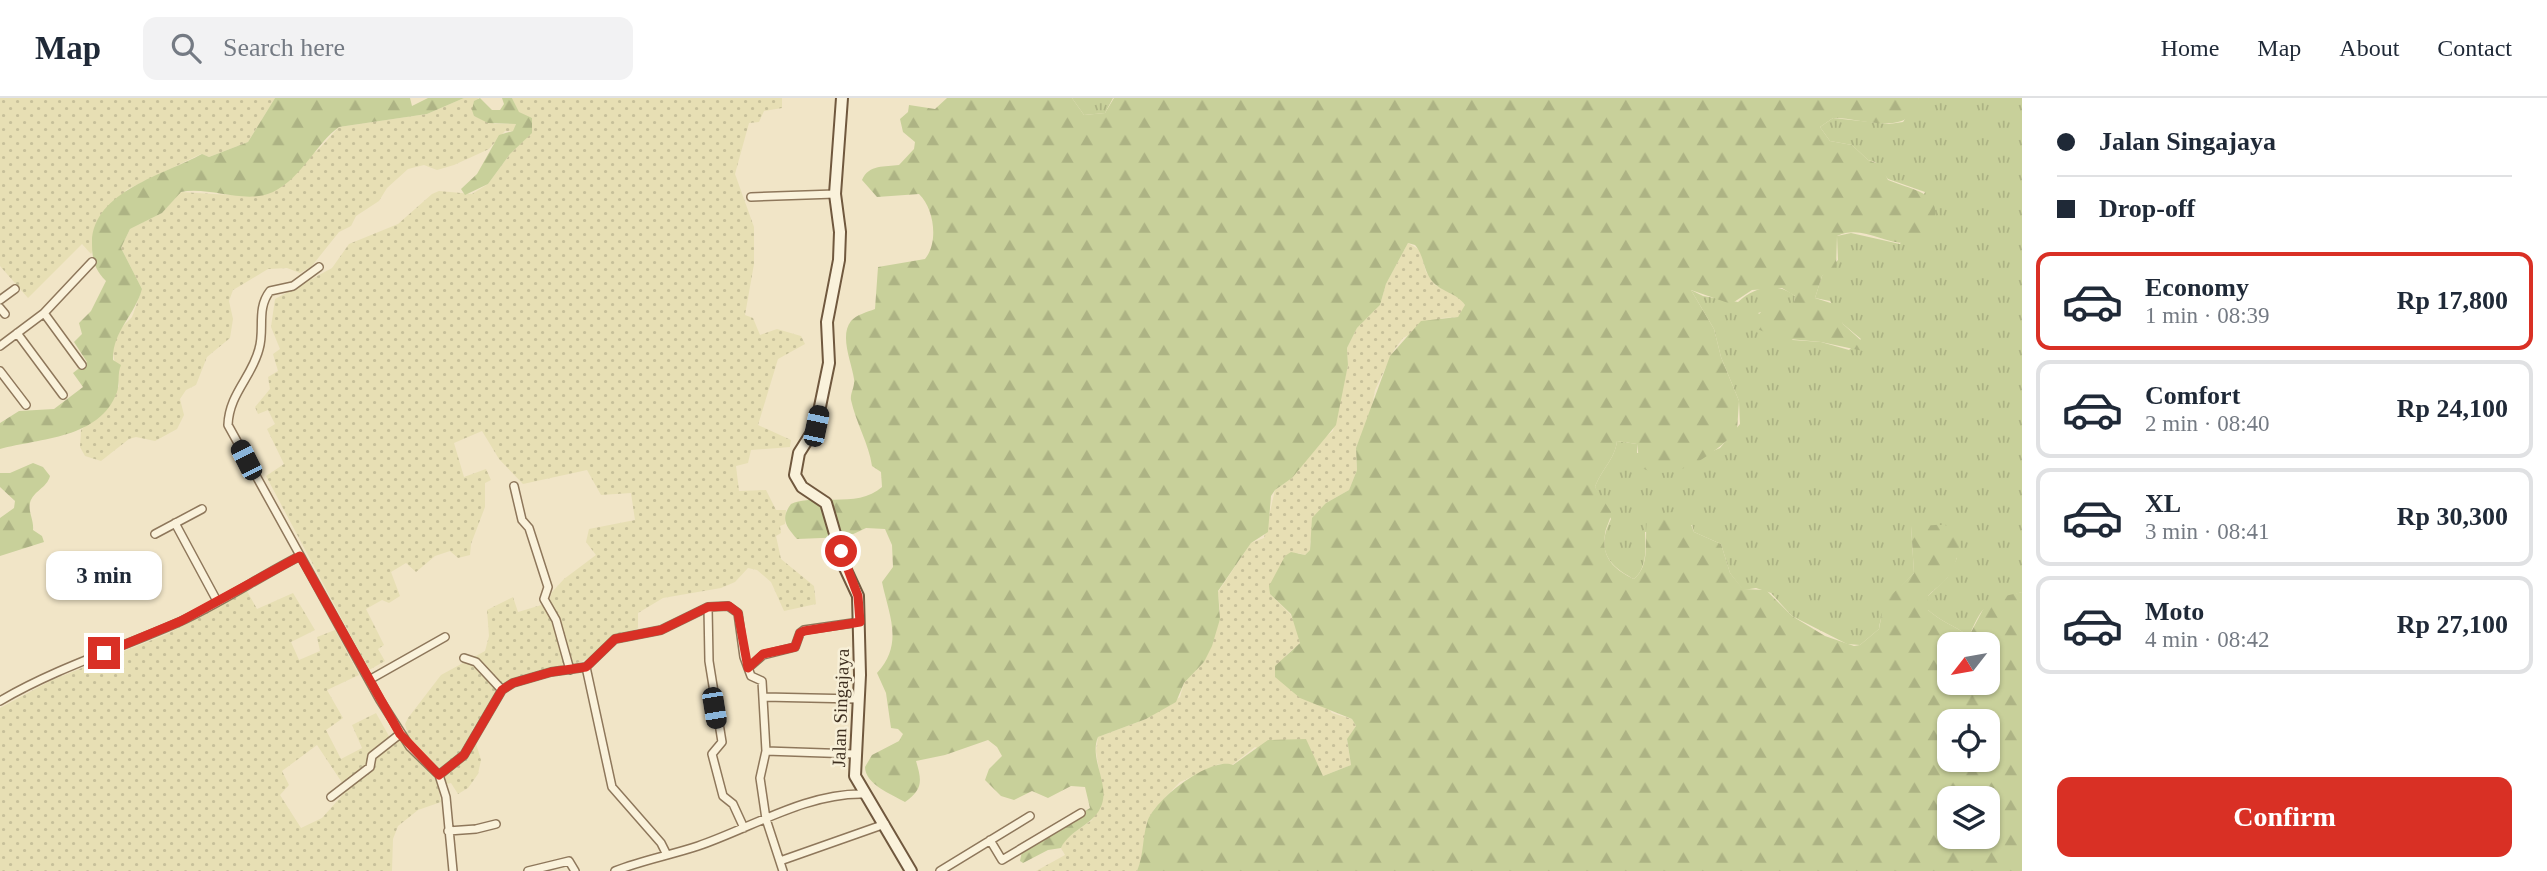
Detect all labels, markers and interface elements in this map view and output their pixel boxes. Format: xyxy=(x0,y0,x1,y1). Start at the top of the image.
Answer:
search box xyxy=(143,17,633,80)
icon: search xyxy=(167,29,205,67)
text: Map xyxy=(35,30,101,66)
text: Search here xyxy=(223,33,345,62)
text: Home xyxy=(2161,35,2219,61)
text: Map xyxy=(2257,35,2301,61)
text: About xyxy=(2339,35,2399,61)
text: Contact xyxy=(2437,35,2512,61)
text: Jalan Singajaya xyxy=(2099,127,2276,156)
text: Drop-off xyxy=(2099,194,2195,223)
icon: car xyxy=(2061,270,2124,333)
text: Economy xyxy=(2145,273,2249,302)
text: Rp 17,800 xyxy=(2397,286,2508,315)
text: 1 min · 08:39 xyxy=(2145,303,2270,328)
icon: car xyxy=(2061,378,2124,441)
text: Comfort xyxy=(2145,381,2240,410)
text: Rp 24,100 xyxy=(2397,394,2508,423)
car xyxy=(802,403,831,449)
text: 2 min · 08:40 xyxy=(2145,411,2270,436)
car xyxy=(228,437,265,483)
icon: car xyxy=(2061,486,2124,549)
text: XL xyxy=(2145,489,2181,518)
text: Rp 30,300 xyxy=(2397,502,2508,531)
text: 3 min · 08:41 xyxy=(2145,519,2270,544)
route start xyxy=(825,535,857,567)
callout: 3 min xyxy=(46,552,162,601)
text: 3 min xyxy=(76,563,132,588)
icon: car xyxy=(2061,594,2124,657)
text: Moto xyxy=(2145,597,2204,626)
text: Rp 27,100 xyxy=(2397,610,2508,639)
text: 4 min · 08:42 xyxy=(2145,627,2270,652)
north arrow xyxy=(1937,632,2000,695)
map controls xyxy=(1937,632,2000,849)
route end xyxy=(88,637,120,669)
street label: Jalan Singajaya xyxy=(828,648,853,768)
car xyxy=(701,686,728,730)
button: locate xyxy=(1937,709,2000,772)
button: Confirm xyxy=(2057,777,2512,857)
button: layers xyxy=(1937,786,2000,849)

